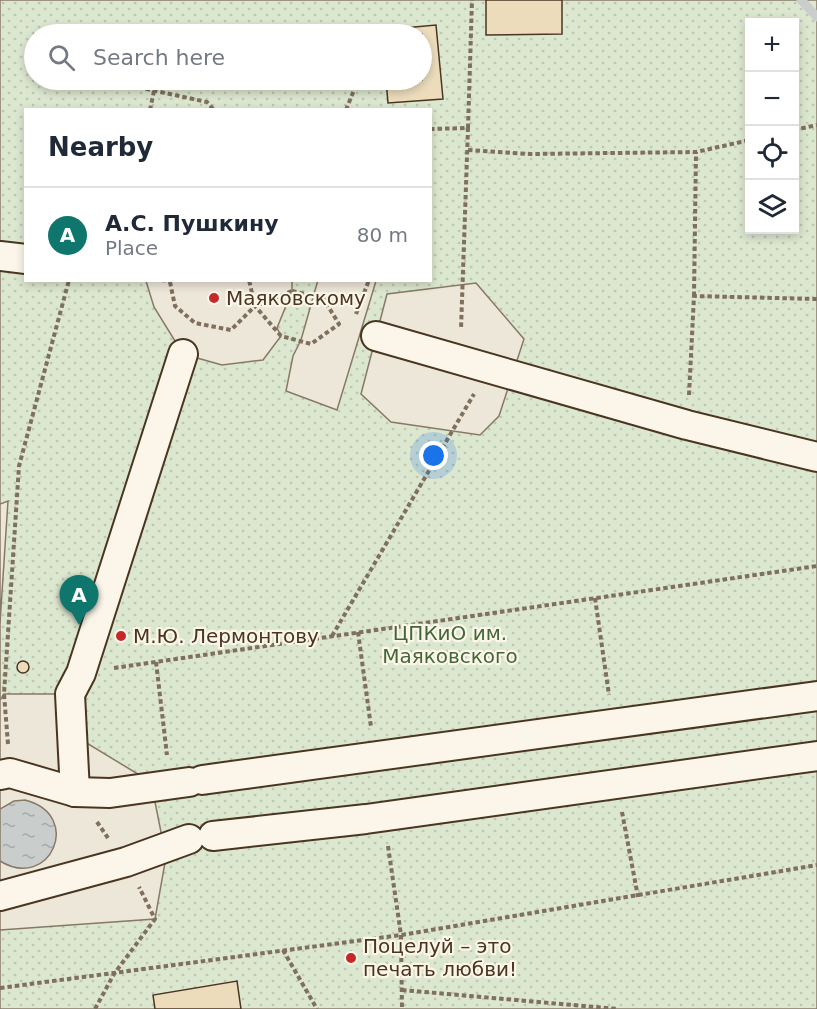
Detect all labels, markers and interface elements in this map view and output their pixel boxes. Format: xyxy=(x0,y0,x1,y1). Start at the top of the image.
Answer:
map controls xyxy=(745,18,799,234)
button: + xyxy=(745,18,799,72)
search box xyxy=(24,24,432,90)
icon: search xyxy=(45,41,78,74)
text: Search here xyxy=(93,45,225,70)
button: − xyxy=(745,72,799,126)
button: locate xyxy=(745,126,799,180)
text: Nearby xyxy=(48,132,153,162)
button: layers xyxy=(745,180,799,234)
text: А.С. Пушкину xyxy=(105,211,279,236)
text: A xyxy=(60,223,75,247)
text: 80 m xyxy=(357,223,408,247)
text: Place xyxy=(105,236,158,260)
place label: Маяковскому xyxy=(226,286,366,310)
marker: Маяковскому xyxy=(207,291,221,305)
your location xyxy=(419,441,448,470)
pin: A xyxy=(60,576,98,625)
park label: ЦПКиО им. Маяковского xyxy=(382,621,518,668)
place label: М.Ю. Лермонтову xyxy=(133,624,319,648)
marker: М.Ю. Лермонтову xyxy=(114,629,128,643)
place label: Поцелуй – это печать любви! xyxy=(363,934,517,981)
marker: Поцелуй – это печать любви! xyxy=(344,951,358,965)

